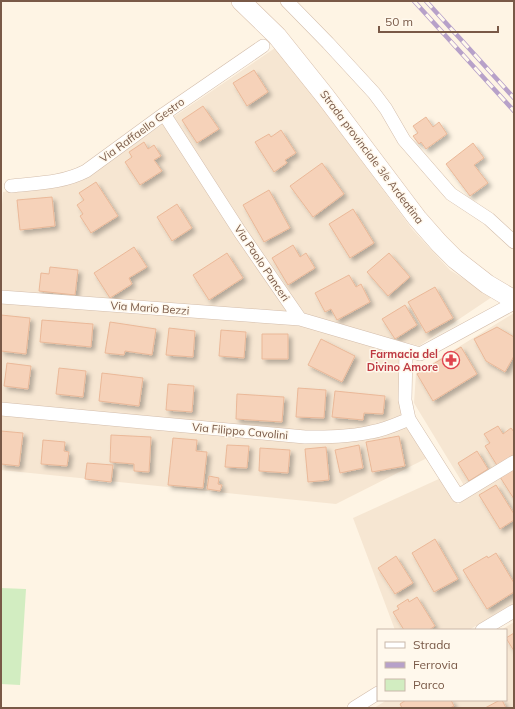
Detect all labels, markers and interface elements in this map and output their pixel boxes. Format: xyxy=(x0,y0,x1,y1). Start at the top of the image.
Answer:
scale bar xyxy=(379,8,498,34)
text: 50 m xyxy=(385,14,413,29)
street label: Strada provinciale 3/e Ardeatina xyxy=(317,87,427,227)
street label: Via Raffaello Gestro xyxy=(97,94,187,166)
street label: Via Paolo Panceri xyxy=(231,222,293,304)
street label: Via Mario Bezzi xyxy=(110,298,190,318)
place label: Farmacia del Divino Amore xyxy=(367,347,438,374)
pharmacy icon: Farmacia del Divino Amore xyxy=(441,350,461,370)
street label: Via Filippo Cavolini xyxy=(191,420,289,442)
legend xyxy=(377,629,507,701)
text: Strada xyxy=(413,637,451,652)
text: Ferrovia xyxy=(413,657,458,672)
text: Parco xyxy=(413,677,445,692)

